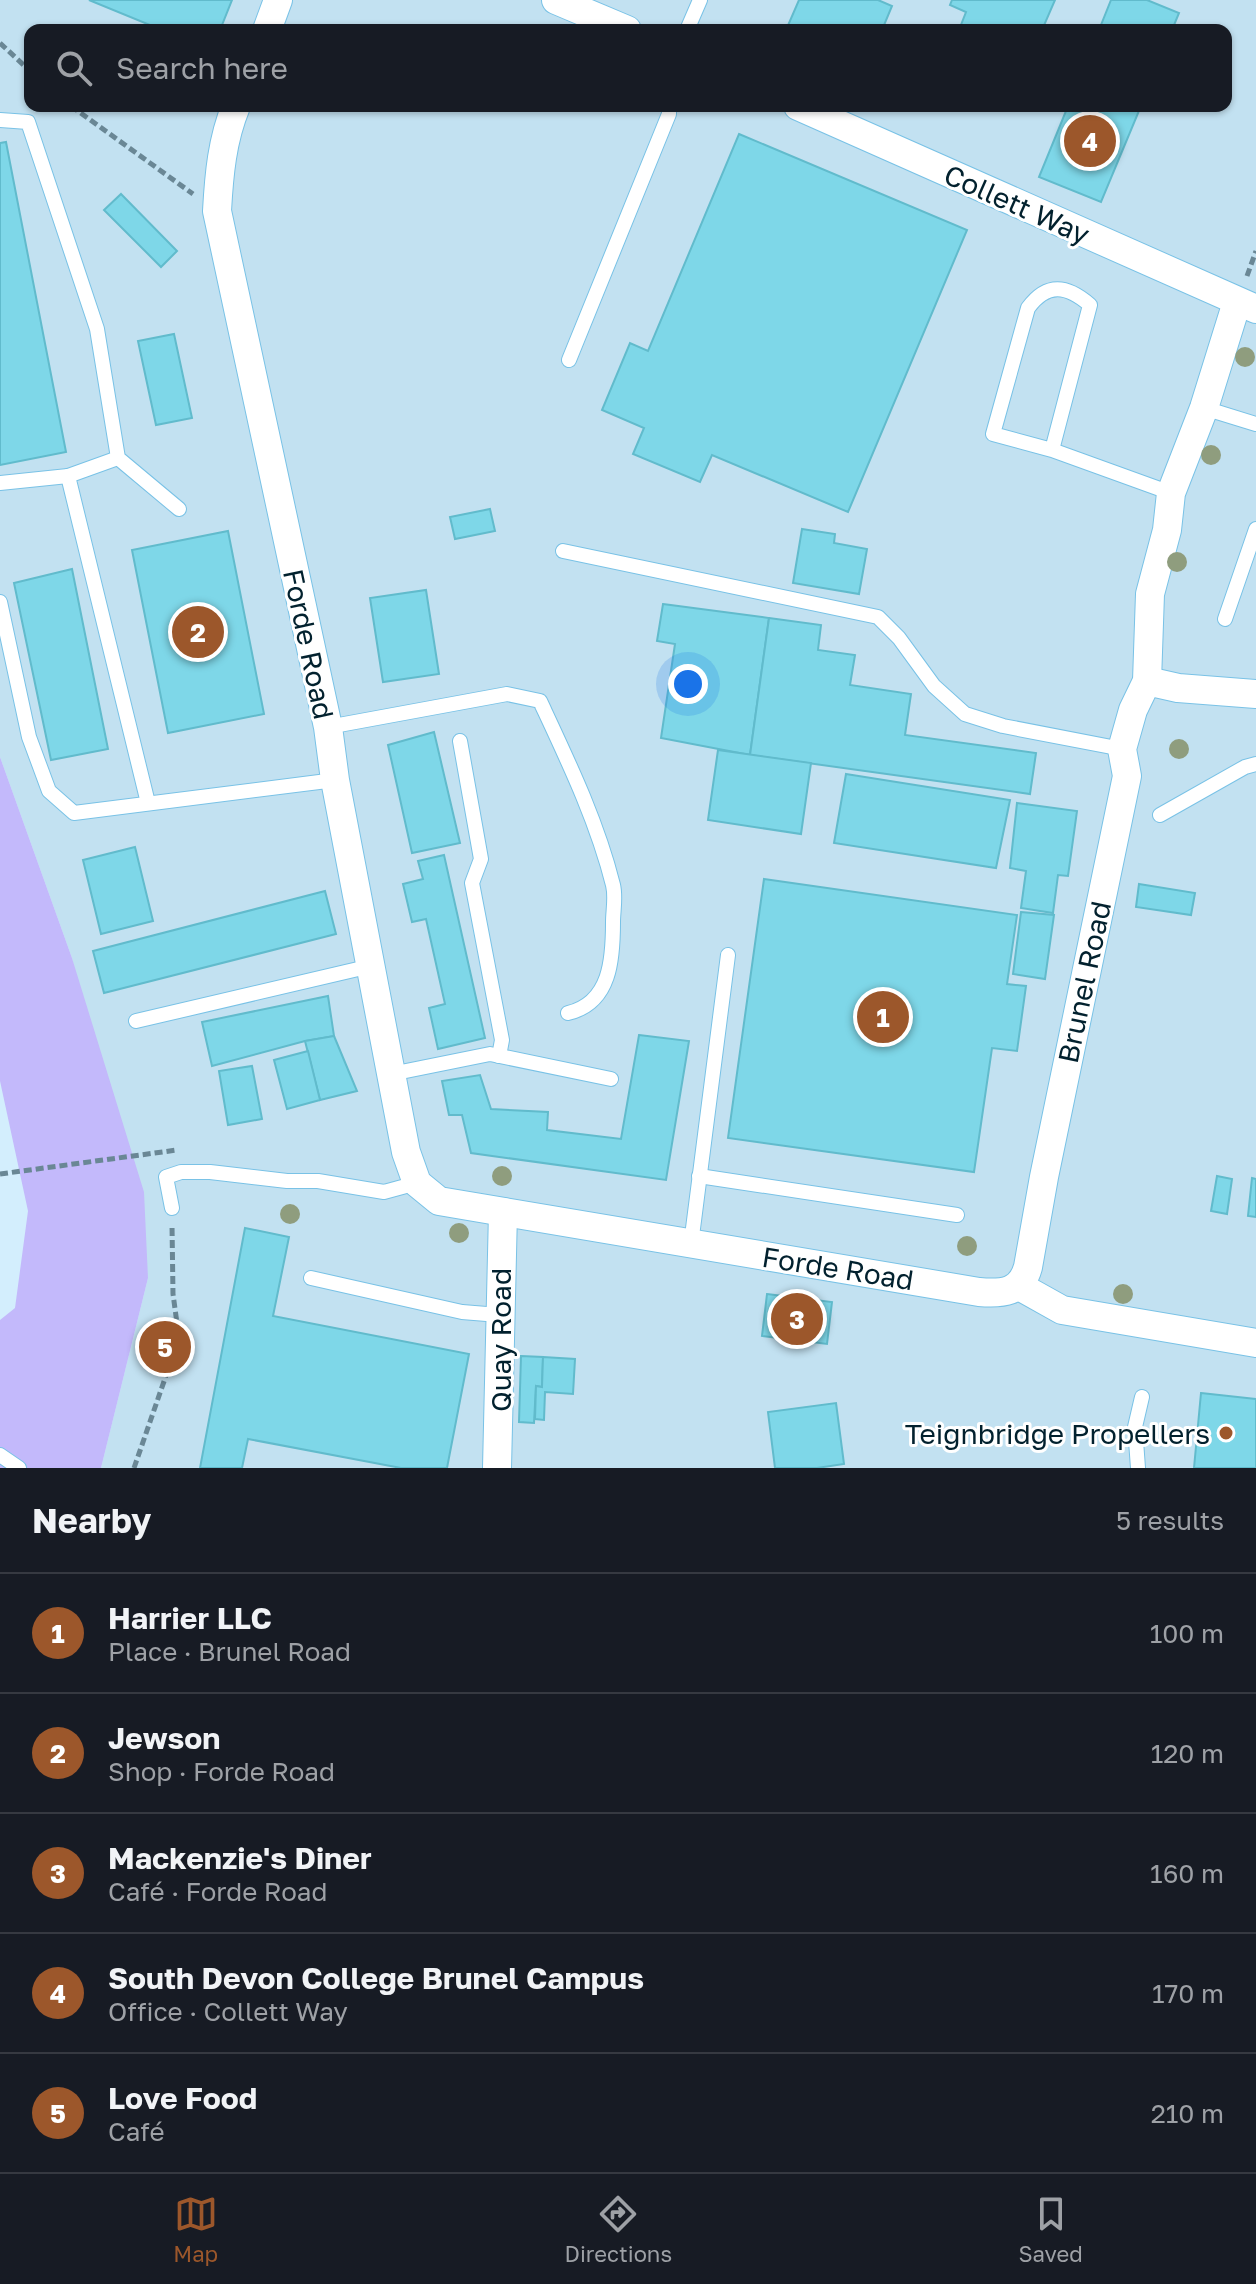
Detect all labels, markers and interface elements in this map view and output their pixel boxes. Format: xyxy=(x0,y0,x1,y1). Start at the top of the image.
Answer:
search box xyxy=(24,24,1232,112)
icon: search xyxy=(52,46,96,90)
text: Search here xyxy=(116,50,288,86)
pin: 4 xyxy=(1064,111,1116,171)
street label: Collett Way xyxy=(939,157,1095,251)
street label: Forde Road xyxy=(277,566,341,722)
pin: 2 xyxy=(172,602,224,662)
your location xyxy=(668,664,708,704)
street label: Brunel Road xyxy=(1051,898,1117,1066)
pin: 1 xyxy=(857,987,909,1047)
street label: Forde Road xyxy=(760,1240,916,1296)
street label: Quay Road xyxy=(484,1268,517,1412)
pin: 3 xyxy=(771,1289,823,1349)
pin: 5 xyxy=(139,1317,191,1377)
place label: Teignbridge Propellers xyxy=(905,1417,1210,1450)
marker: Teignbridge Propellers xyxy=(1217,1424,1235,1442)
text: Nearby xyxy=(32,1500,152,1540)
text: 5 results xyxy=(1116,1505,1224,1536)
text: Harrier LLC xyxy=(108,1600,272,1636)
text: 1 xyxy=(51,1618,65,1649)
text: 100 m xyxy=(1150,1618,1224,1649)
text: Place · Brunel Road xyxy=(108,1636,351,1667)
text: Jewson xyxy=(108,1720,220,1756)
text: 2 xyxy=(50,1738,66,1769)
text: 120 m xyxy=(1151,1738,1224,1769)
text: Shop · Forde Road xyxy=(108,1756,335,1787)
text: Mackenzie's Diner xyxy=(108,1840,372,1876)
text: 3 xyxy=(50,1858,66,1889)
text: 160 m xyxy=(1150,1858,1224,1889)
text: Café · Forde Road xyxy=(108,1876,327,1907)
text: South Devon College Brunel Campus xyxy=(108,1960,644,1996)
text: 4 xyxy=(50,1978,66,2009)
text: 170 m xyxy=(1152,1978,1224,2009)
text: Office · Collett Way xyxy=(108,1996,348,2027)
text: Love Food xyxy=(108,2080,257,2116)
text: 5 xyxy=(50,2098,66,2129)
text: 210 m xyxy=(1151,2098,1224,2129)
text: Café xyxy=(108,2116,165,2147)
tab: Map xyxy=(173,2192,218,2267)
tab: Directions xyxy=(565,2192,672,2267)
tab: Saved xyxy=(1019,2192,1083,2267)

